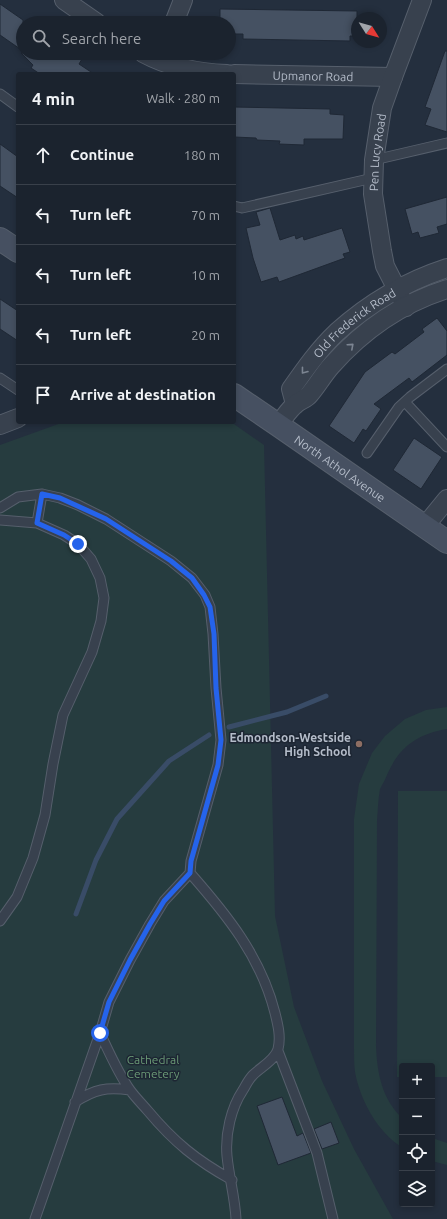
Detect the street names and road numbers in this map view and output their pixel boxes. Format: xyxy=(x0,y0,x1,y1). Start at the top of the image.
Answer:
street label: Upmanor Road xyxy=(273,68,353,83)
street label: Pen Lucy Road xyxy=(367,113,388,191)
street label: Old Frederick Road xyxy=(310,285,398,360)
street label: North Athol Avenue xyxy=(292,432,388,504)

